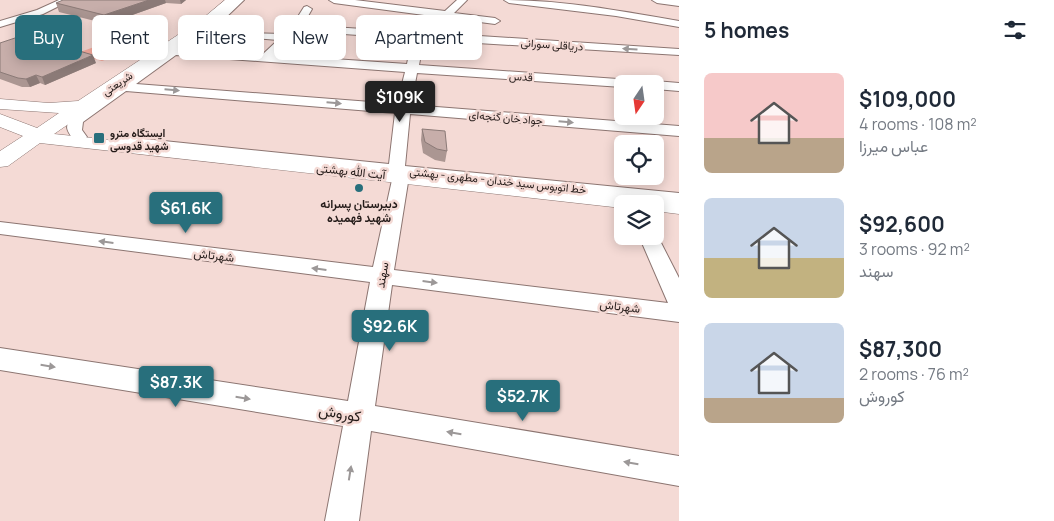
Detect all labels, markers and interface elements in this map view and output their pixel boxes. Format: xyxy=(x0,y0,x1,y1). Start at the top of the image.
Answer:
chip: Buy xyxy=(15,15,82,60)
chip: Rent xyxy=(92,15,168,60)
chip: Filters xyxy=(178,15,264,60)
chip: New xyxy=(274,15,346,60)
chip: Apartment xyxy=(356,15,482,60)
text: 5 homes xyxy=(704,16,789,44)
icon: filters xyxy=(1001,16,1029,44)
street label: دریاقلی سورانی xyxy=(520,34,584,54)
one-way arrow xyxy=(622,45,638,53)
street label: شریعتی xyxy=(99,67,135,99)
street label: قدس xyxy=(509,68,533,84)
north arrow xyxy=(614,75,664,125)
map controls xyxy=(614,75,664,245)
pin: $109K xyxy=(365,80,435,123)
text: $109,000 xyxy=(859,85,956,113)
text: $109K xyxy=(376,86,424,108)
one-way arrow xyxy=(165,87,181,95)
icon: home xyxy=(744,93,804,153)
one-way arrow xyxy=(327,100,343,108)
street label: جواد خان گنجه‌ای xyxy=(468,106,544,128)
text: 4 rooms · 108 m² xyxy=(859,113,977,135)
one-way arrow xyxy=(559,118,575,126)
place label: ایستگاه مترو شهید قدوسی xyxy=(110,125,169,153)
marker: ایستگاه مترو شهید قدوسی xyxy=(92,131,106,145)
button: locate xyxy=(614,135,664,185)
text: عباس میرزا xyxy=(859,135,928,157)
street label: آیت الله بهشتی xyxy=(316,159,388,183)
street label: خط اتوبوس سید خندان - مطهری - بهشتی xyxy=(409,163,587,197)
marker: دبیرستان پسرانه شهید فهمیده xyxy=(353,182,365,194)
pin: $61.6K xyxy=(145,192,227,234)
place label: دبیرستان پسرانه شهید فهمیده xyxy=(320,195,398,226)
button: layers xyxy=(614,195,664,245)
text: $61.6K xyxy=(160,197,212,219)
text: $92,600 xyxy=(859,210,945,238)
icon: home xyxy=(744,218,804,278)
one-way arrow xyxy=(98,238,114,246)
text: 3 rooms · 92 m² xyxy=(859,238,970,260)
street label: شهرتاش xyxy=(193,244,235,266)
text: سهند xyxy=(859,260,893,282)
street label: سهند xyxy=(371,261,393,289)
one-way arrow xyxy=(311,265,327,273)
one-way arrow xyxy=(422,279,438,287)
street label: شهرتاش xyxy=(599,295,641,317)
pin: $92.6K xyxy=(349,310,431,352)
text: $92.6K xyxy=(363,315,417,337)
text: $87,300 xyxy=(859,335,942,363)
icon: home xyxy=(744,343,804,403)
one-way arrow xyxy=(40,363,56,371)
text: 2 rooms · 76 m² xyxy=(859,363,969,385)
pin: $87.3K xyxy=(135,366,217,408)
text: $87.3K xyxy=(150,371,202,393)
pin: $52.7K xyxy=(482,380,564,422)
text: $52.7K xyxy=(497,385,549,407)
text: کوروش xyxy=(859,385,904,407)
one-way arrow xyxy=(236,394,252,402)
street label: کوروش xyxy=(317,399,363,427)
one-way arrow xyxy=(445,428,461,436)
one-way arrow xyxy=(623,459,639,467)
one-way arrow xyxy=(346,465,354,481)

